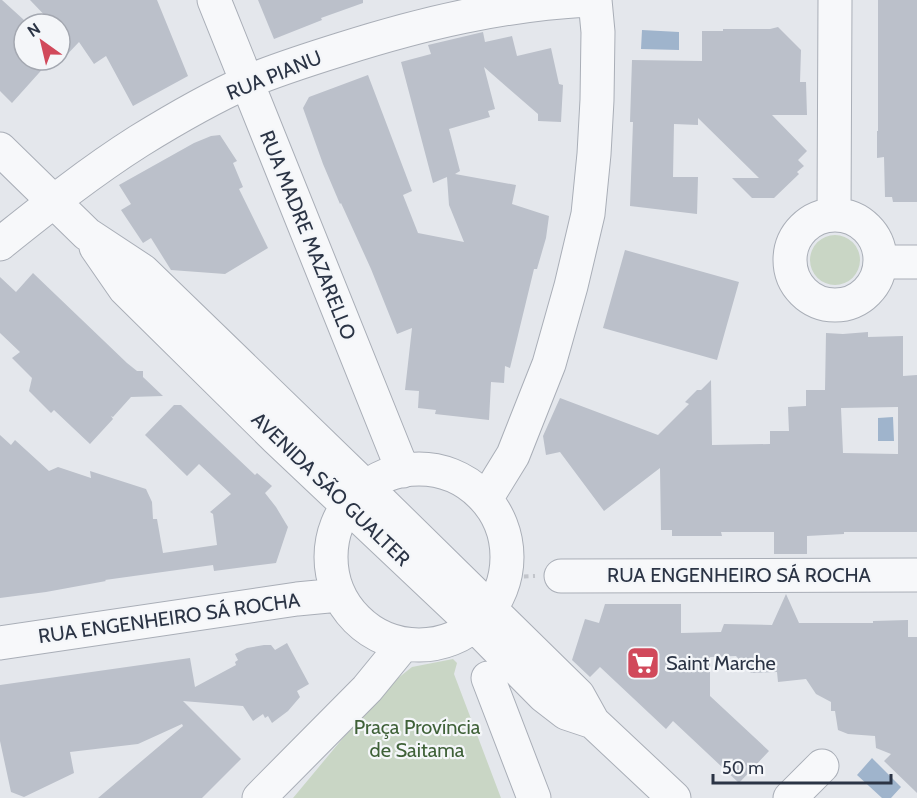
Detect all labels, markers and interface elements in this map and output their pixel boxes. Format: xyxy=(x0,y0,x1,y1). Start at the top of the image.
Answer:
north arrow xyxy=(12,12,72,72)
text: N xyxy=(24,19,44,41)
street label: RUA PIANU xyxy=(223,45,325,105)
street label: RUA MADRE MAZARELLO xyxy=(255,127,361,343)
street label: AVENIDA SÃO GUALTER xyxy=(247,407,415,571)
street label: RUA ENGENHEIRO SÁ ROCHA xyxy=(607,563,872,587)
street label: RUA ENGENHEIRO SÁ ROCHA xyxy=(37,588,302,648)
supermarket icon: Saint Marche xyxy=(625,645,661,681)
place label: Saint Marche xyxy=(666,651,776,675)
park label: Praça Província de Saitama xyxy=(354,715,481,762)
scale bar xyxy=(713,747,892,785)
text: 50 m xyxy=(722,757,764,779)

